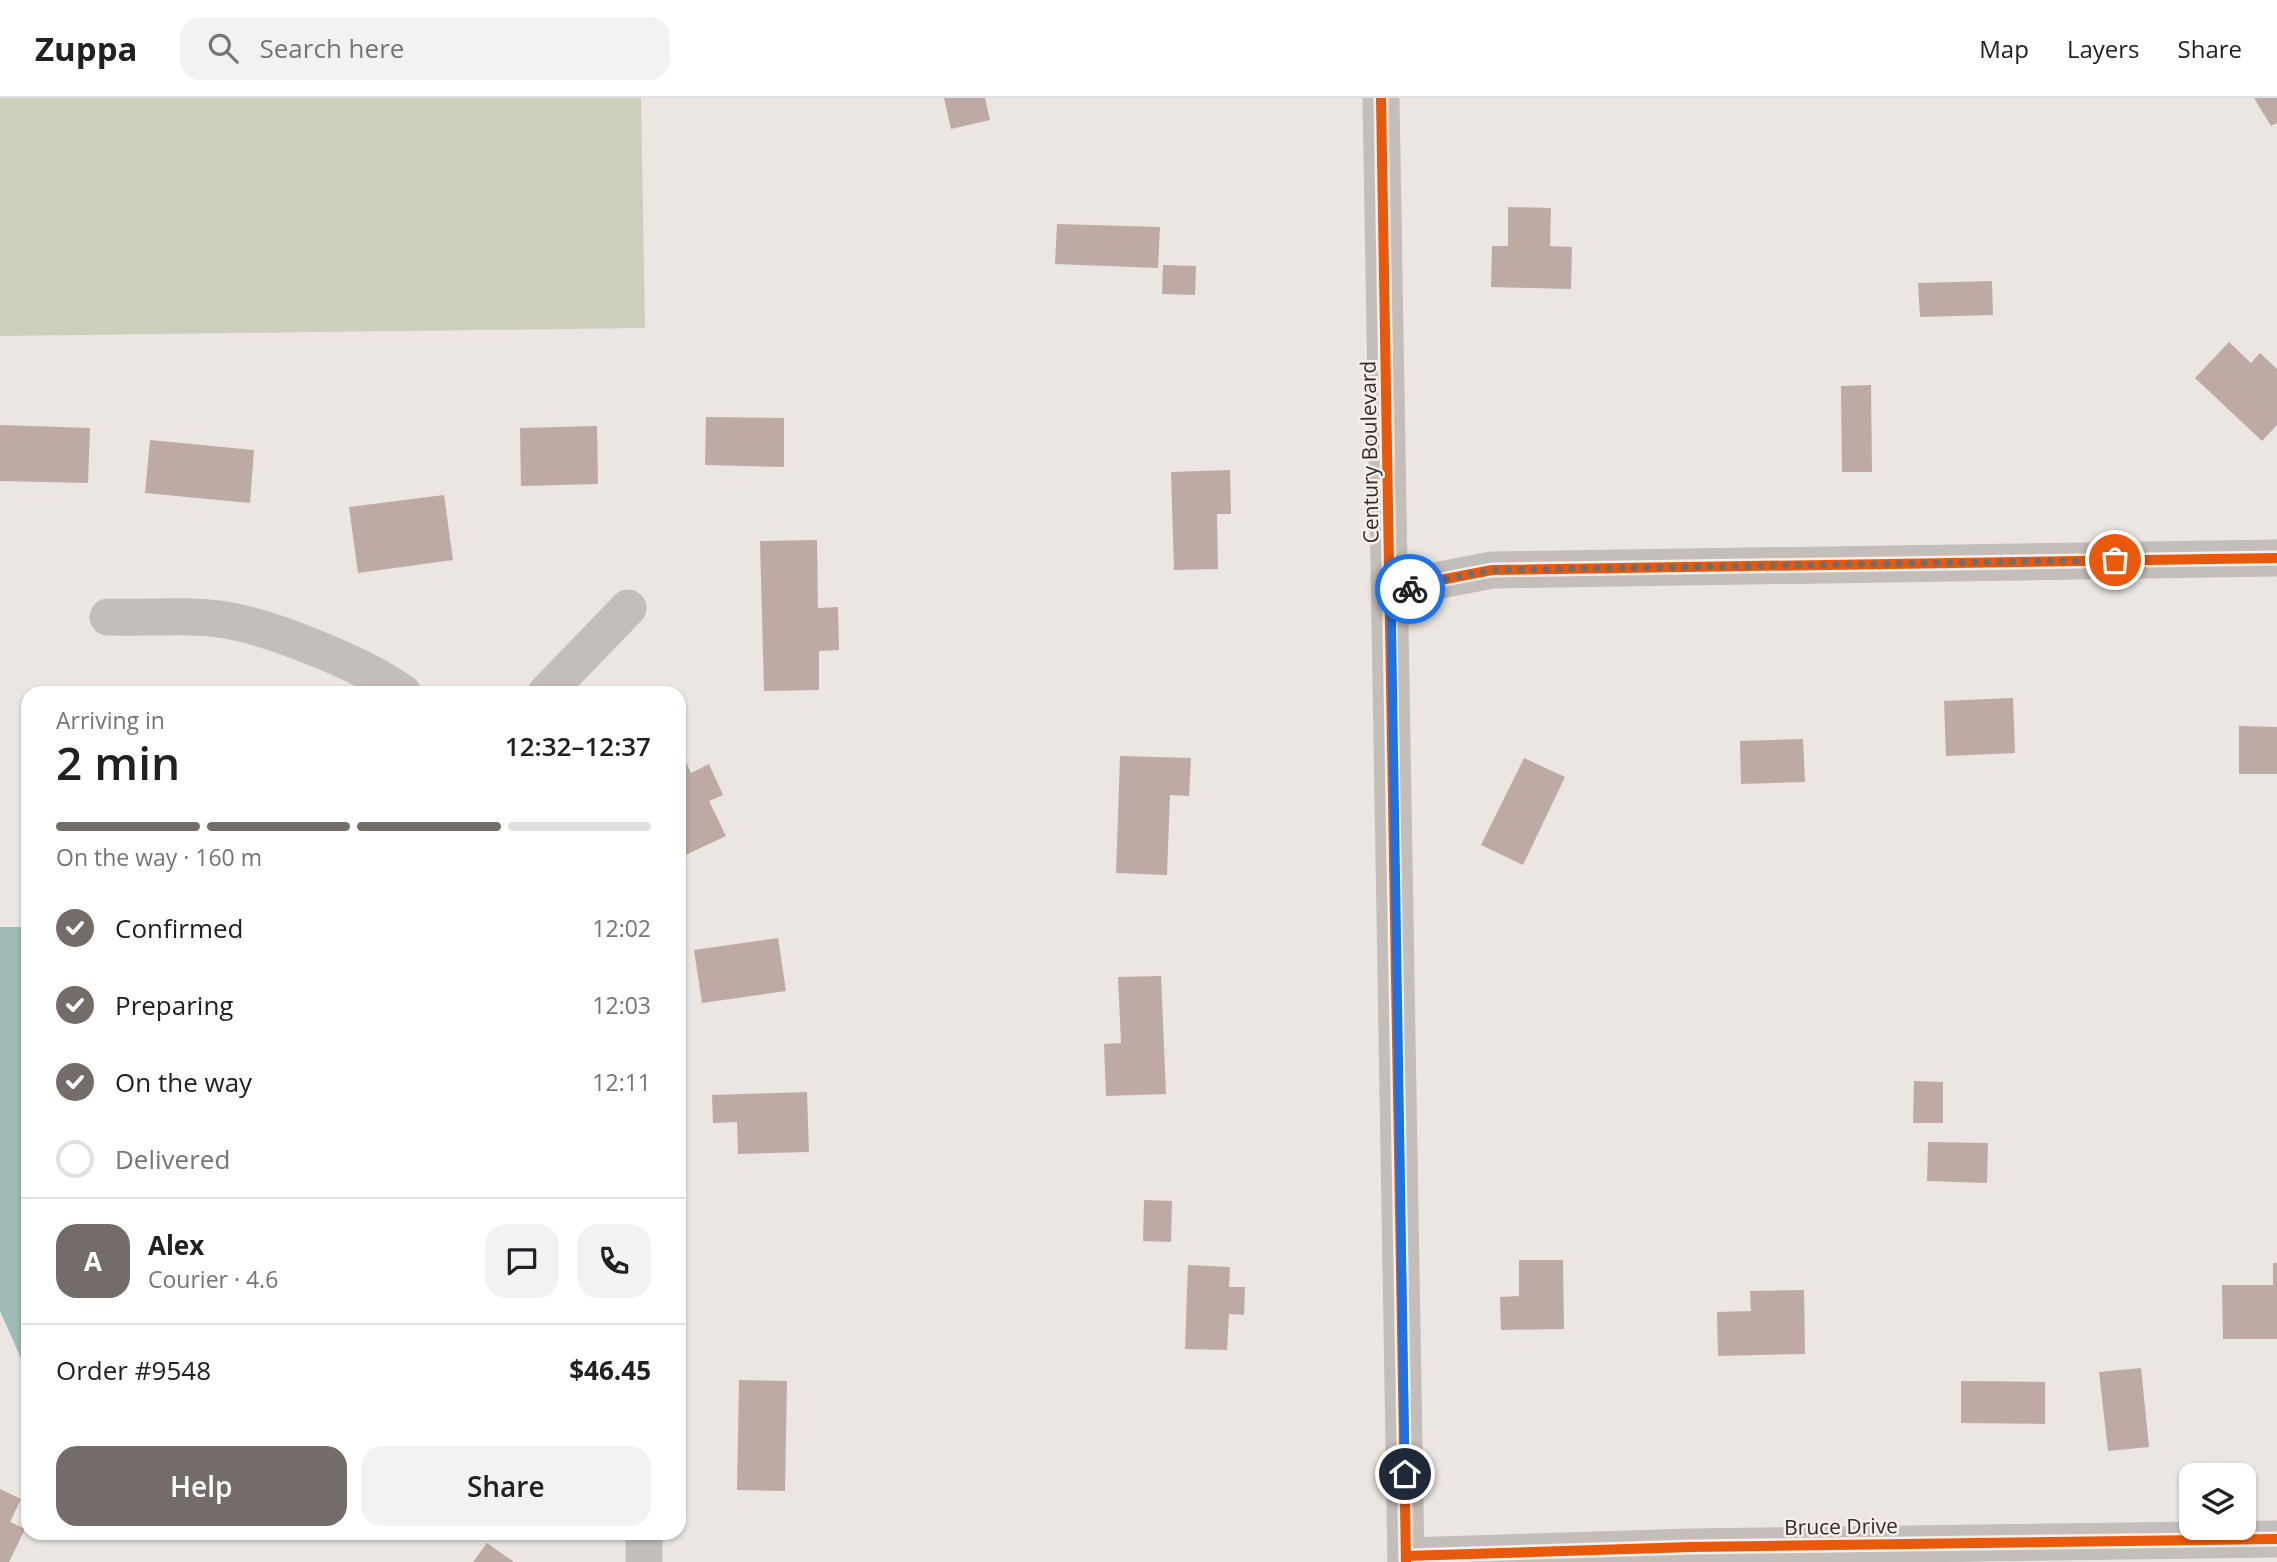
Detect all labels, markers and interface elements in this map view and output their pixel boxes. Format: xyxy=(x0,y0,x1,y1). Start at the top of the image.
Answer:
search box xyxy=(180,17,670,80)
text: Zuppa xyxy=(35,26,138,71)
icon: search xyxy=(204,29,242,67)
text: Search here xyxy=(260,30,404,66)
text: Map xyxy=(1979,32,2029,65)
text: Layers xyxy=(2067,32,2140,65)
text: Share xyxy=(2178,32,2242,65)
street label: Century Boulevard xyxy=(1353,360,1385,544)
pin xyxy=(2085,530,2145,590)
icon: bag xyxy=(2096,541,2134,579)
courier xyxy=(1375,554,1445,624)
icon: bike xyxy=(1391,570,1429,608)
text: Arriving in xyxy=(56,704,165,736)
text: 12:32–12:37 xyxy=(505,728,651,764)
text: 2 min xyxy=(56,731,180,793)
text: On the way · 160 m xyxy=(56,841,262,873)
icon: check xyxy=(56,909,94,947)
text: Confirmed xyxy=(115,910,243,946)
text: 12:02 xyxy=(592,912,651,944)
icon: check xyxy=(56,986,94,1024)
text: Preparing xyxy=(115,987,233,1023)
text: 12:03 xyxy=(592,989,651,1021)
icon: check xyxy=(56,1063,94,1101)
text: On the way xyxy=(115,1064,252,1100)
text: 12:11 xyxy=(592,1066,651,1098)
text: Delivered xyxy=(115,1141,230,1177)
button: chat xyxy=(485,1224,559,1298)
button: phone xyxy=(577,1224,651,1298)
text: Alex xyxy=(148,1227,204,1263)
text: A xyxy=(84,1243,102,1279)
text: Courier · 4.6 xyxy=(148,1263,278,1295)
text: Order #9548 xyxy=(56,1352,211,1388)
text: $46.45 xyxy=(569,1352,651,1388)
pin xyxy=(1375,1444,1435,1504)
button: Help xyxy=(56,1446,347,1526)
button: Share xyxy=(361,1446,651,1526)
icon: home xyxy=(1386,1455,1424,1493)
map controls xyxy=(2179,1463,2256,1540)
button: layers xyxy=(2179,1463,2256,1540)
street label: Bruce Drive xyxy=(1784,1511,1898,1541)

